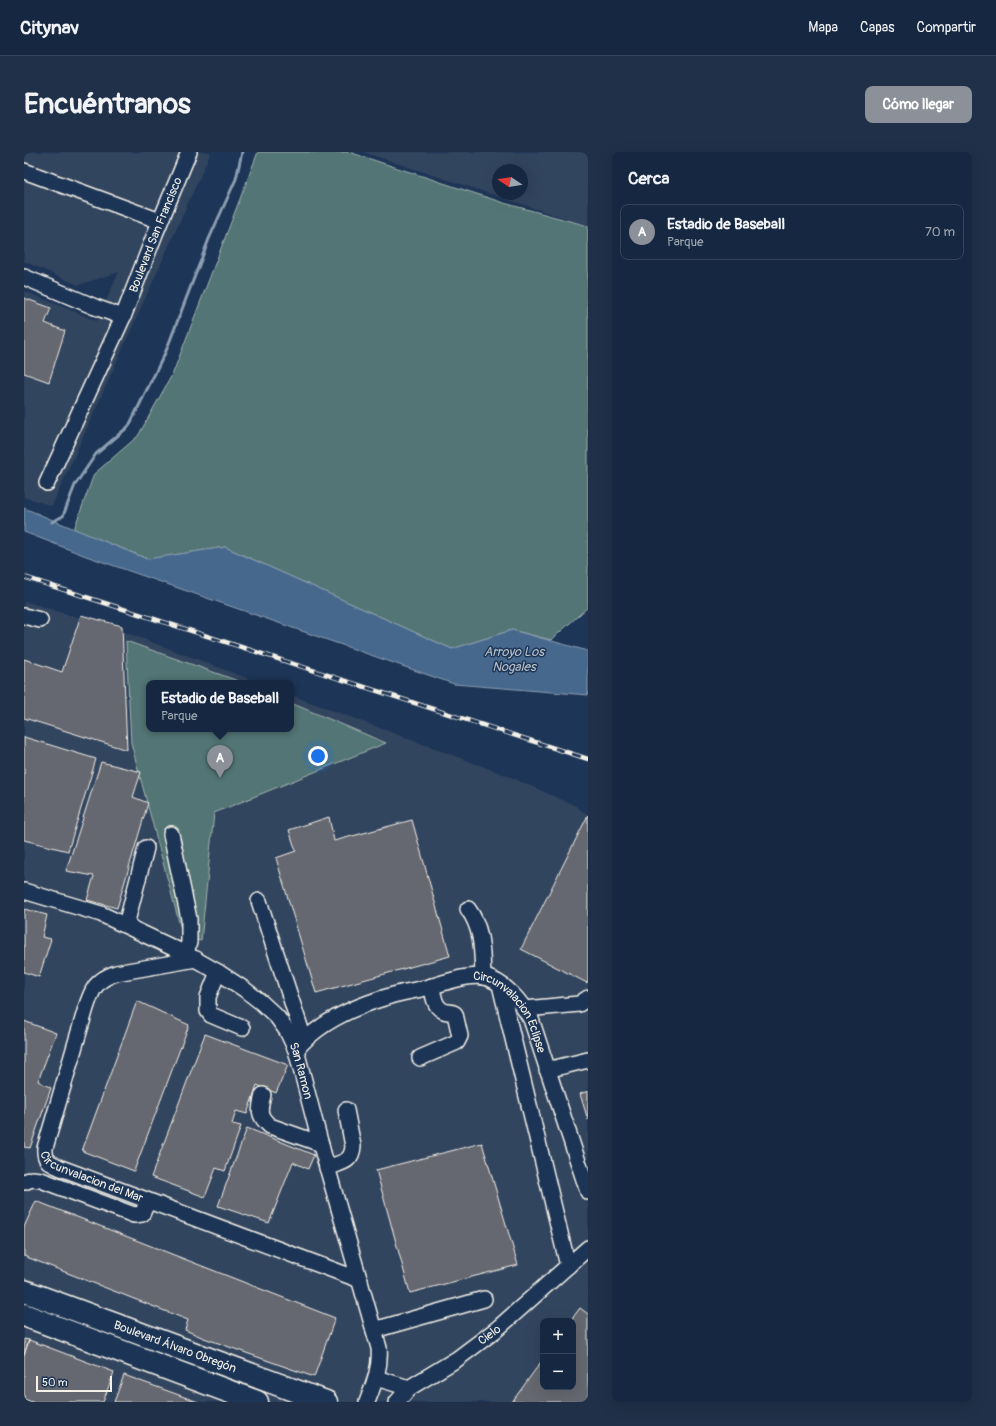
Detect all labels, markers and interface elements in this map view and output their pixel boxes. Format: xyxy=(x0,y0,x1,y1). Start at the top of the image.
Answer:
text: Citynav xyxy=(20,16,79,40)
text: Mapa xyxy=(808,19,838,36)
text: Capas xyxy=(860,19,895,36)
text: Compartir xyxy=(917,19,976,36)
button: Cómo llegar xyxy=(865,86,972,123)
text: Encuéntranos xyxy=(24,87,191,122)
north arrow xyxy=(492,164,528,200)
text: Cerca xyxy=(628,168,669,189)
street label: Boulevard San Francisco xyxy=(126,174,185,295)
text: Estadio de Baseball xyxy=(667,215,785,234)
text: A xyxy=(638,224,646,240)
text: 70 m xyxy=(925,224,955,240)
text: Parque xyxy=(667,234,703,250)
water label: Arroyo Los Nogales xyxy=(484,644,546,675)
popup xyxy=(146,680,294,732)
text: Estadio de Baseball xyxy=(161,689,279,708)
text: Parque xyxy=(161,708,197,724)
pin: A xyxy=(207,745,233,778)
your location xyxy=(308,746,328,766)
street label: Circunvalacion Eclipse xyxy=(473,969,549,1055)
street label: San Ramon xyxy=(286,1040,316,1101)
street label: Circunvalacion del Mar xyxy=(37,1150,146,1206)
street label: Boulevard Álvaro Obregón xyxy=(112,1317,239,1376)
map controls xyxy=(540,1318,576,1390)
button: + xyxy=(540,1318,576,1354)
street label: Cielo xyxy=(475,1321,504,1348)
button: − xyxy=(540,1354,576,1390)
scale bar xyxy=(36,1374,112,1393)
text: 50 m xyxy=(42,1376,68,1389)

